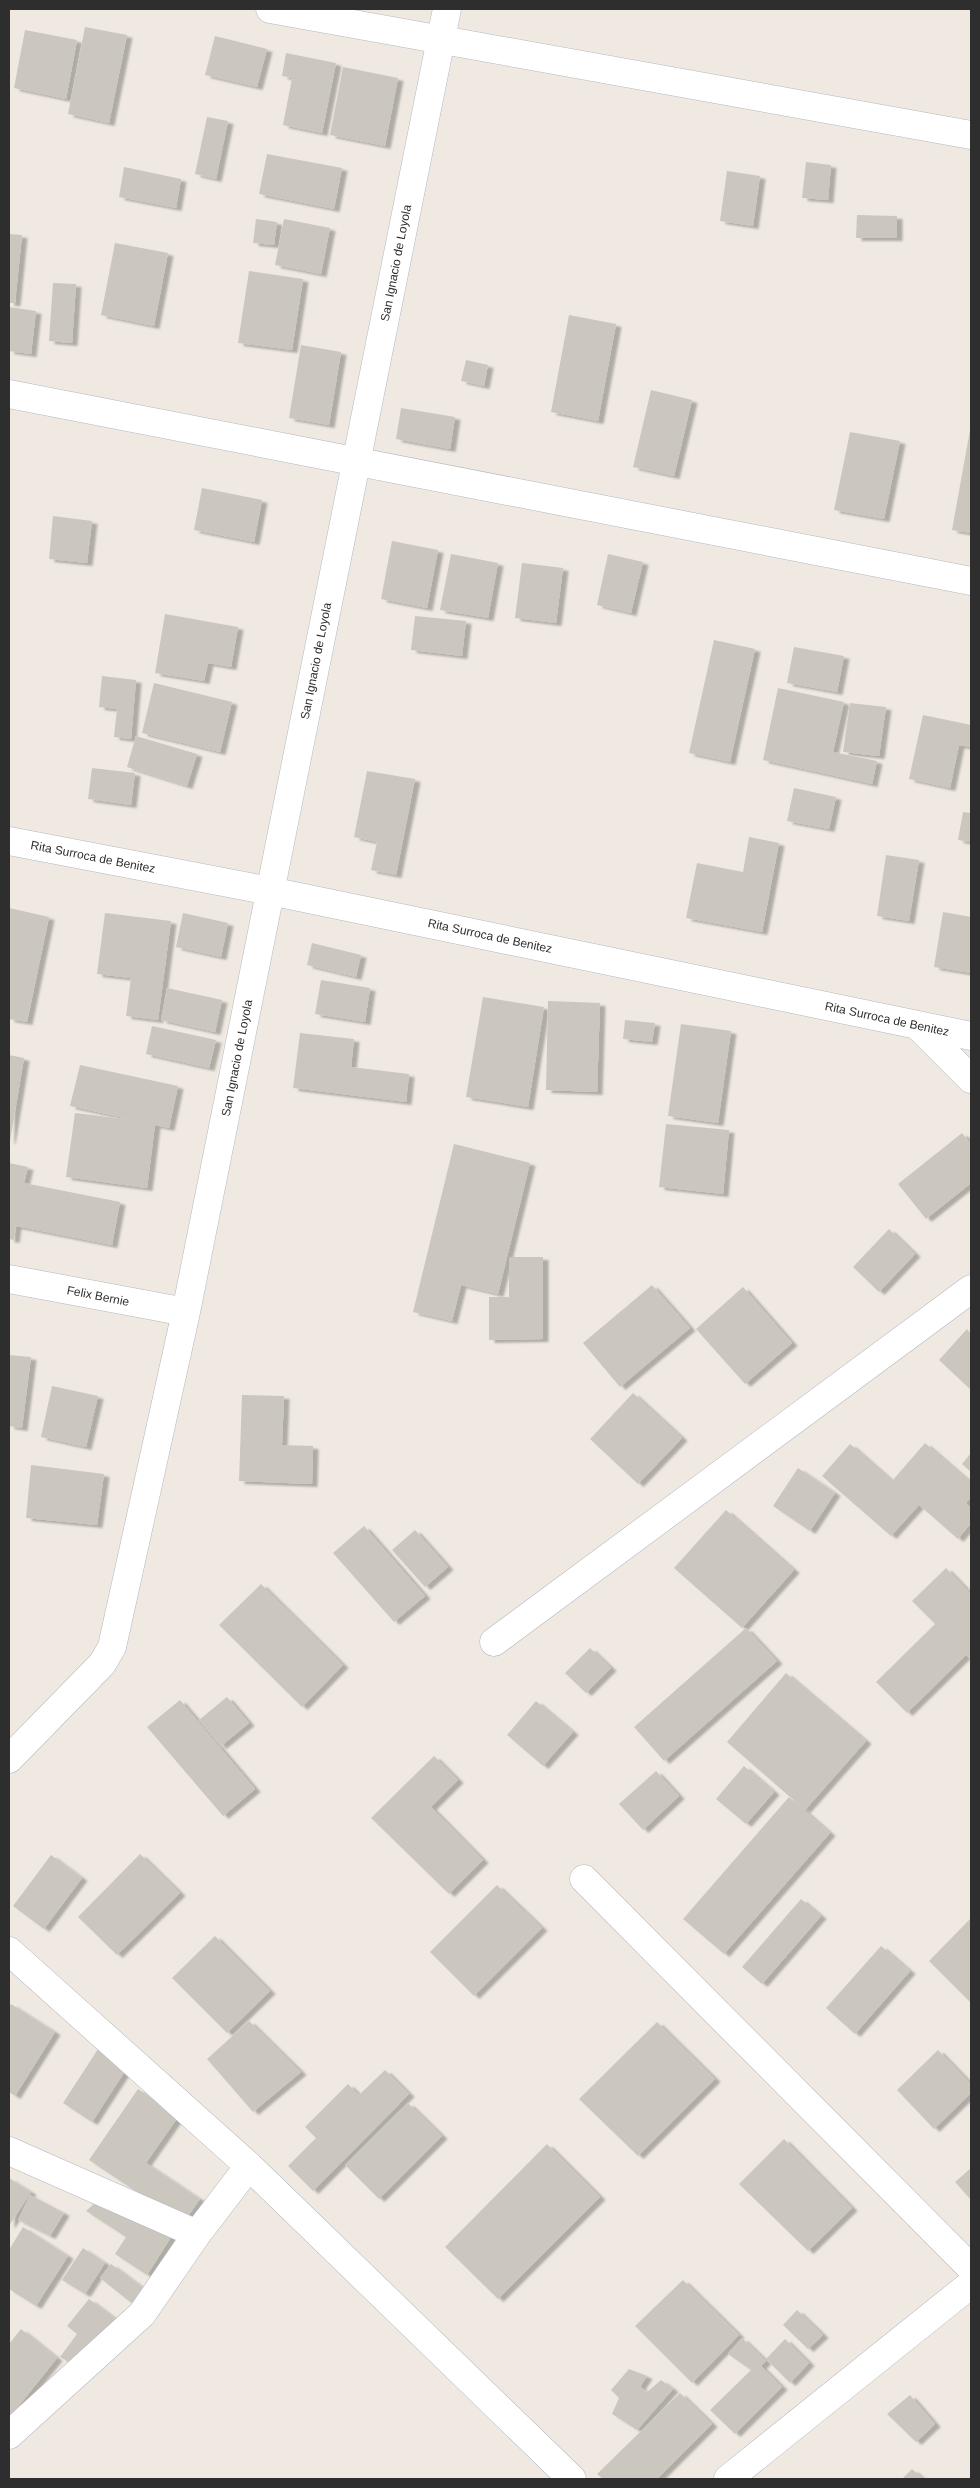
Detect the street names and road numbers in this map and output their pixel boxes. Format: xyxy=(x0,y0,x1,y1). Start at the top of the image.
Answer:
street label: San Ignacio de Loyola xyxy=(378,203,414,323)
street label: San Ignacio de Loyola xyxy=(298,601,334,721)
street label: Rita Surroca de Benitez xyxy=(29,838,157,876)
street label: Rita Surroca de Benitez xyxy=(427,916,553,956)
street label: San Ignacio de Loyola xyxy=(219,998,255,1118)
street label: Rita Surroca de Benitez xyxy=(824,999,950,1039)
street label: Felix Bernie xyxy=(66,1283,131,1309)

